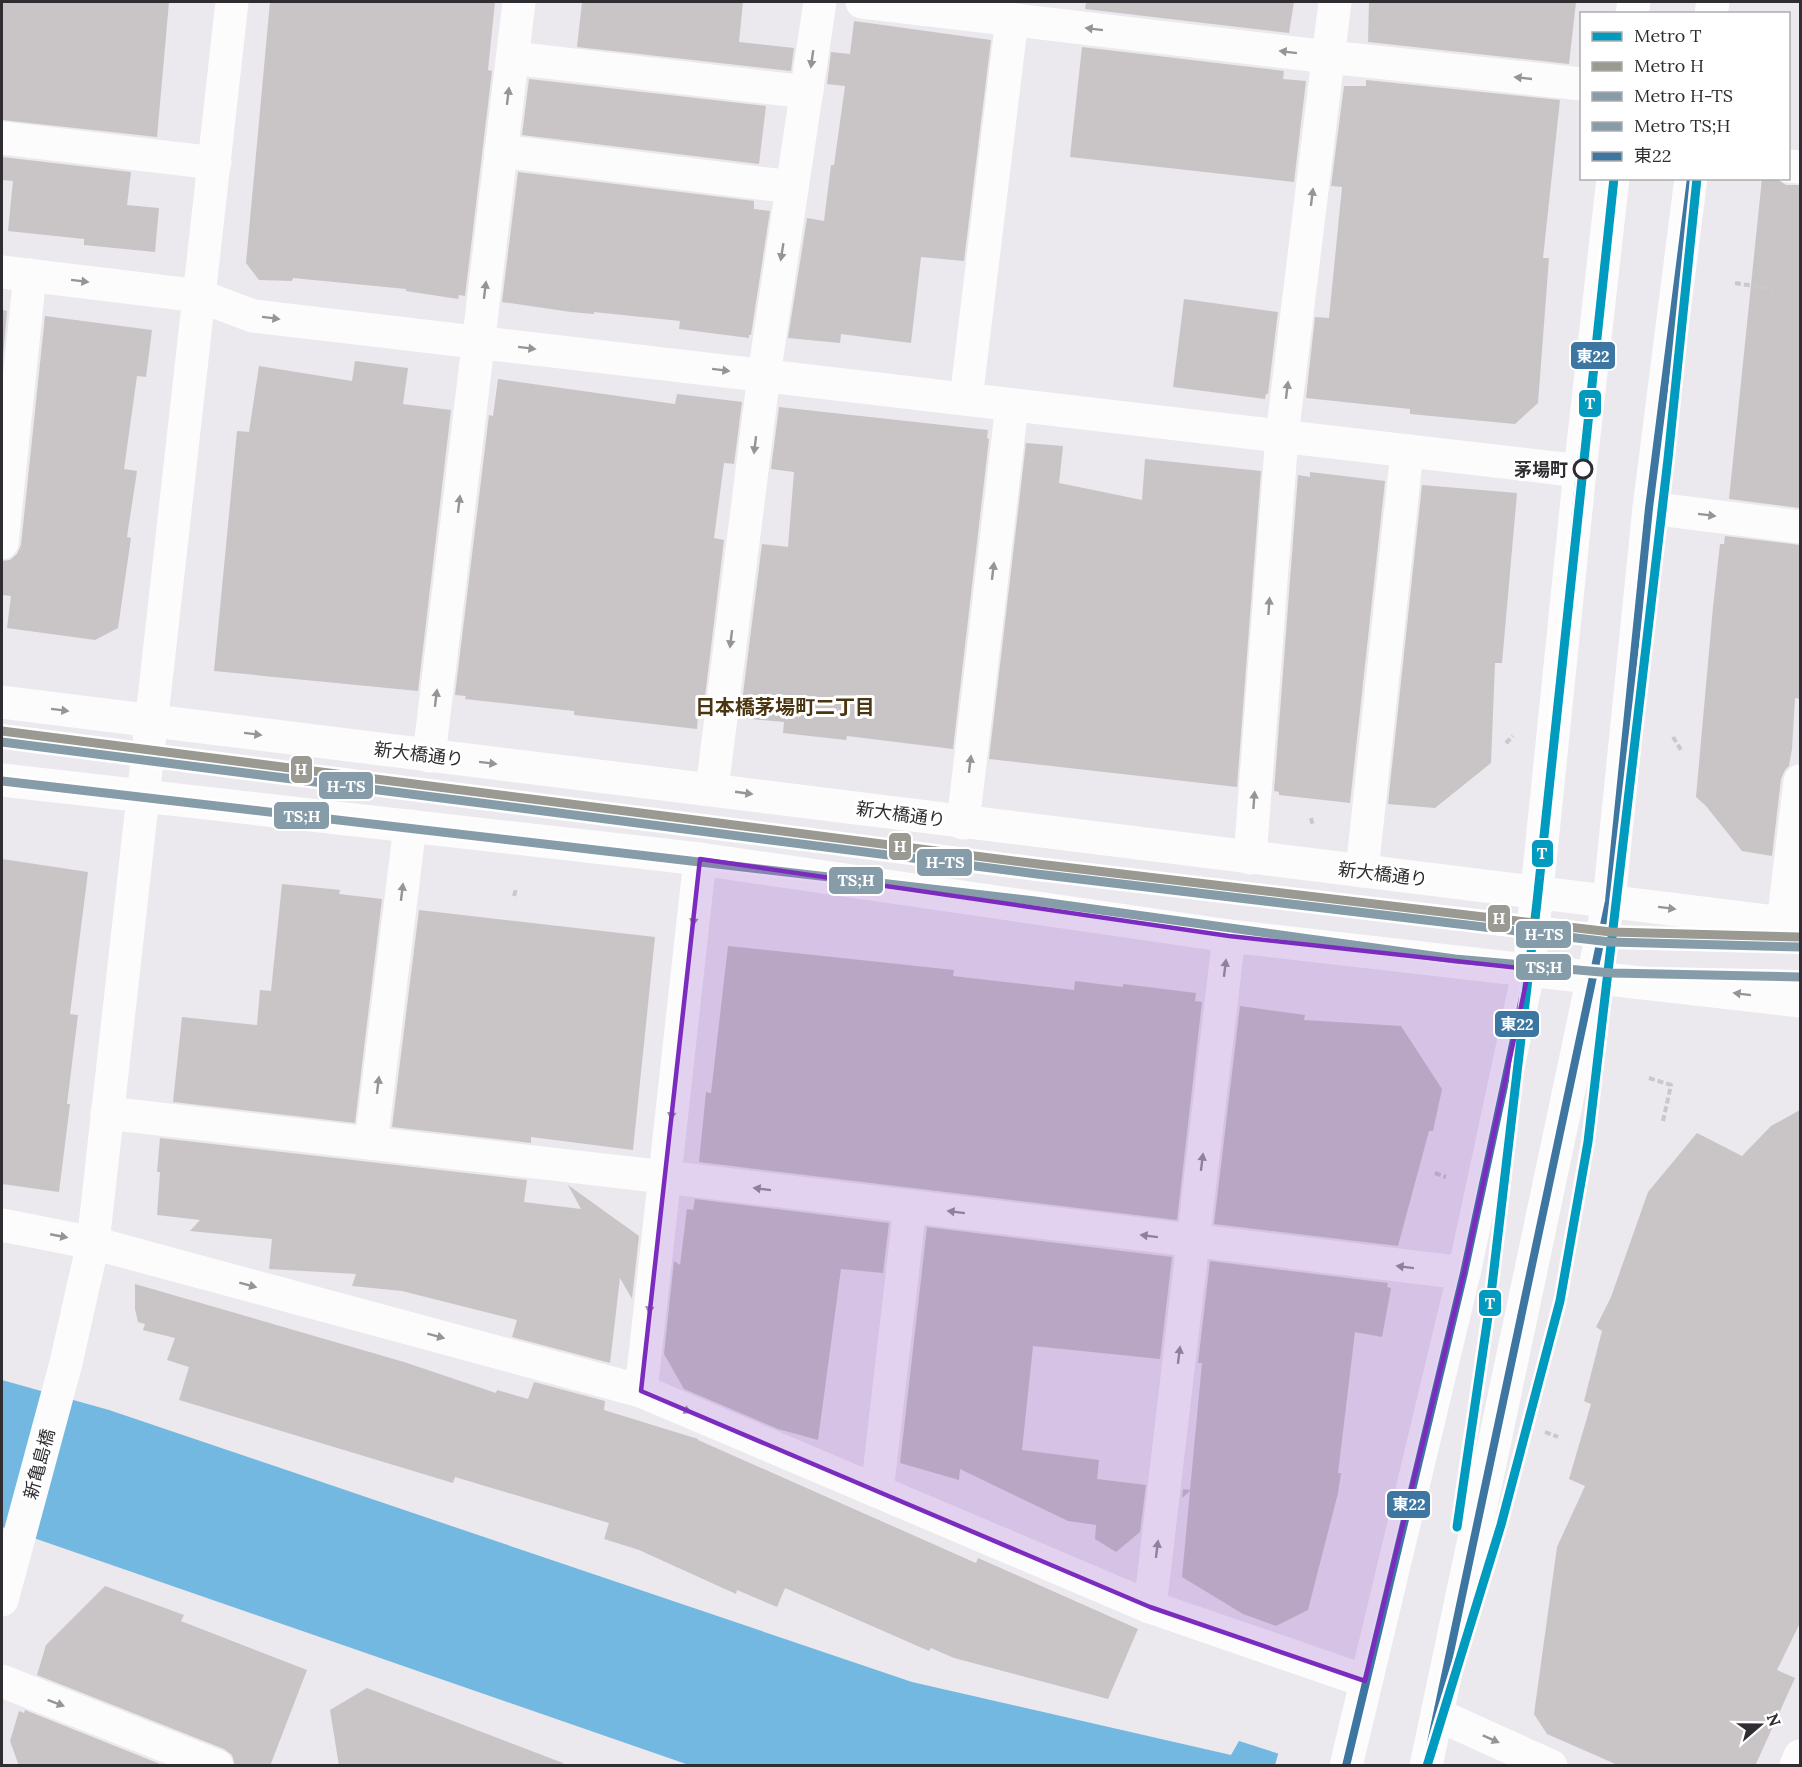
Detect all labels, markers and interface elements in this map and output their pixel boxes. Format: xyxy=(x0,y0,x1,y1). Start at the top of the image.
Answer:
legend xyxy=(1580,12,1790,180)
one-way arrow xyxy=(1085,24,1104,34)
text: Metro T xyxy=(1634,24,1702,47)
one-way arrow xyxy=(1278,47,1297,57)
one-way arrow xyxy=(807,50,816,69)
text: Metro H xyxy=(1634,54,1704,77)
one-way arrow xyxy=(1514,73,1533,83)
text: Metro H-TS xyxy=(1634,84,1733,107)
one-way arrow xyxy=(503,86,513,105)
text: Metro TS;H xyxy=(1634,114,1730,137)
text: 東22 xyxy=(1634,144,1671,167)
one-way arrow xyxy=(1307,187,1316,206)
one-way arrow xyxy=(778,243,787,262)
one-way arrow xyxy=(71,277,90,286)
one-way arrow xyxy=(481,280,490,299)
one-way arrow xyxy=(261,313,280,323)
line badge: 東22 xyxy=(1570,341,1616,370)
one-way arrow xyxy=(518,343,537,352)
text: 東22 xyxy=(1576,346,1610,366)
one-way arrow xyxy=(711,366,730,375)
one-way arrow xyxy=(1283,381,1292,400)
line badge: T xyxy=(1578,389,1602,418)
text: T xyxy=(1585,393,1596,413)
one-way arrow xyxy=(750,436,760,455)
place label: 茅場町 xyxy=(1514,458,1568,481)
marker: 茅場町 xyxy=(1573,459,1593,479)
one-way arrow xyxy=(455,494,464,513)
one-way arrow xyxy=(1698,510,1717,520)
one-way arrow xyxy=(988,561,998,580)
one-way arrow xyxy=(1264,596,1274,615)
one-way arrow xyxy=(726,629,735,648)
one-way arrow xyxy=(431,688,440,707)
district label: 日本橋茅場町二丁目 xyxy=(695,694,875,719)
one-way arrow xyxy=(50,705,69,714)
one-way arrow xyxy=(244,729,263,739)
street label: 新大橋通り xyxy=(373,737,465,771)
line badge: H xyxy=(290,755,313,784)
one-way arrow xyxy=(965,755,975,774)
one-way arrow xyxy=(479,758,498,767)
text: H xyxy=(295,759,308,779)
line badge: H-TS xyxy=(318,771,374,800)
text: H-TS xyxy=(326,776,366,796)
one-way arrow xyxy=(735,789,754,798)
one-way arrow xyxy=(1250,790,1259,809)
street label: 新大橋通り xyxy=(855,796,947,832)
line badge: TS;H xyxy=(273,801,330,830)
text: TS;H xyxy=(283,806,321,826)
line badge: H xyxy=(888,832,912,861)
text: H xyxy=(894,836,907,856)
line badge: T xyxy=(1531,839,1554,868)
text: T xyxy=(1537,843,1548,863)
line badge: H-TS xyxy=(916,848,973,877)
text: H-TS xyxy=(925,852,965,872)
street label: 新大橋通り xyxy=(1337,857,1429,891)
line badge: TS;H xyxy=(828,866,884,895)
text: TS;H xyxy=(837,870,875,890)
one-way arrow xyxy=(398,882,407,901)
one-way arrow xyxy=(1657,903,1676,913)
line badge: H xyxy=(1487,904,1511,933)
one-way arrow xyxy=(689,908,699,927)
text: H xyxy=(1493,908,1506,928)
line badge: H-TS xyxy=(1515,920,1572,949)
text: H-TS xyxy=(1524,924,1564,944)
line badge: TS;H xyxy=(1515,953,1572,981)
text: TS;H xyxy=(1525,957,1563,977)
one-way arrow xyxy=(1220,959,1230,978)
one-way arrow xyxy=(1733,989,1752,999)
line badge: 東22 xyxy=(1494,1010,1540,1038)
text: 東22 xyxy=(1500,1014,1534,1034)
one-way arrow xyxy=(374,1076,383,1095)
one-way arrow xyxy=(667,1101,677,1120)
one-way arrow xyxy=(1197,1152,1206,1171)
one-way arrow xyxy=(752,1184,771,1194)
one-way arrow xyxy=(946,1208,965,1217)
one-way arrow xyxy=(1140,1231,1159,1241)
one-way arrow xyxy=(50,1232,69,1241)
one-way arrow xyxy=(1396,1262,1415,1271)
one-way arrow xyxy=(239,1280,257,1290)
line badge: T xyxy=(1478,1289,1502,1317)
text: T xyxy=(1485,1293,1496,1313)
one-way arrow xyxy=(646,1295,655,1314)
one-way arrow xyxy=(427,1331,445,1341)
one-way arrow xyxy=(1174,1346,1184,1365)
one-way arrow xyxy=(674,1404,692,1414)
street label: 新亀島橋 xyxy=(19,1426,59,1502)
line badge: 東22 xyxy=(1386,1490,1431,1519)
text: 東22 xyxy=(1392,1494,1426,1514)
one-way arrow xyxy=(1152,1540,1161,1559)
north arrow xyxy=(1730,1695,1790,1755)
one-way arrow xyxy=(47,1698,65,1708)
text: N xyxy=(1763,1711,1786,1729)
one-way arrow xyxy=(1483,1734,1501,1744)

